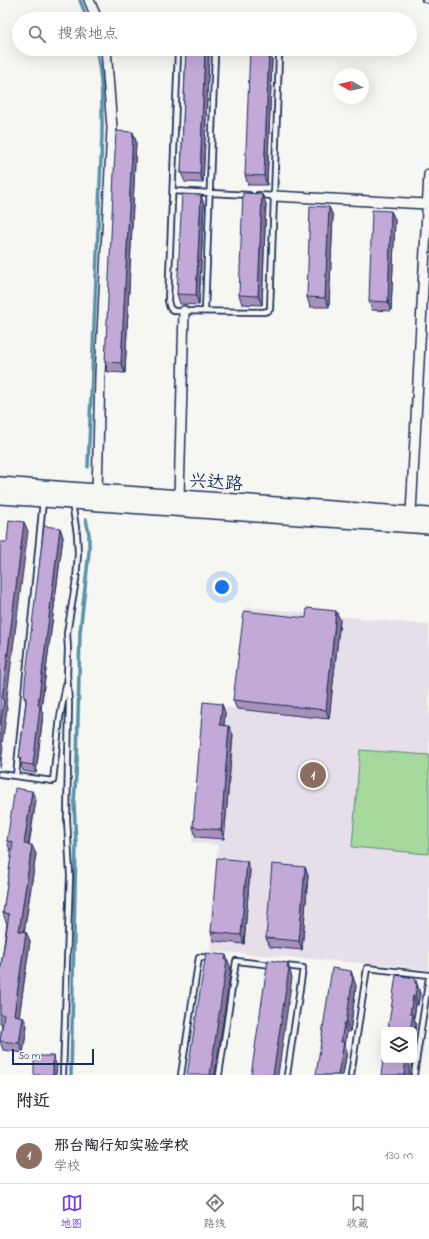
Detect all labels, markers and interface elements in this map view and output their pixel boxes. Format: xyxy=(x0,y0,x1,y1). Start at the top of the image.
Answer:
search box xyxy=(12,12,417,56)
icon: search xyxy=(26,23,48,45)
text: 搜索地点 xyxy=(58,23,118,45)
north arrow xyxy=(333,68,369,104)
street label: 兴达路 xyxy=(188,469,244,499)
your location xyxy=(212,577,232,597)
pin: 1 xyxy=(300,760,326,790)
map controls xyxy=(381,1027,417,1063)
button: layers xyxy=(381,1027,417,1063)
scale bar xyxy=(12,1047,94,1066)
text: 50 m xyxy=(18,1048,40,1064)
text: 附近 xyxy=(16,1089,50,1114)
text: 邢台陶行知实验学校 xyxy=(54,1135,189,1157)
text: 1 xyxy=(27,1146,31,1165)
text: 130 m xyxy=(385,1146,413,1165)
text: 学校 xyxy=(54,1157,80,1176)
tab: 地图 xyxy=(61,1192,83,1232)
tab: 路线 xyxy=(204,1192,226,1232)
tab: 收藏 xyxy=(347,1192,369,1232)

